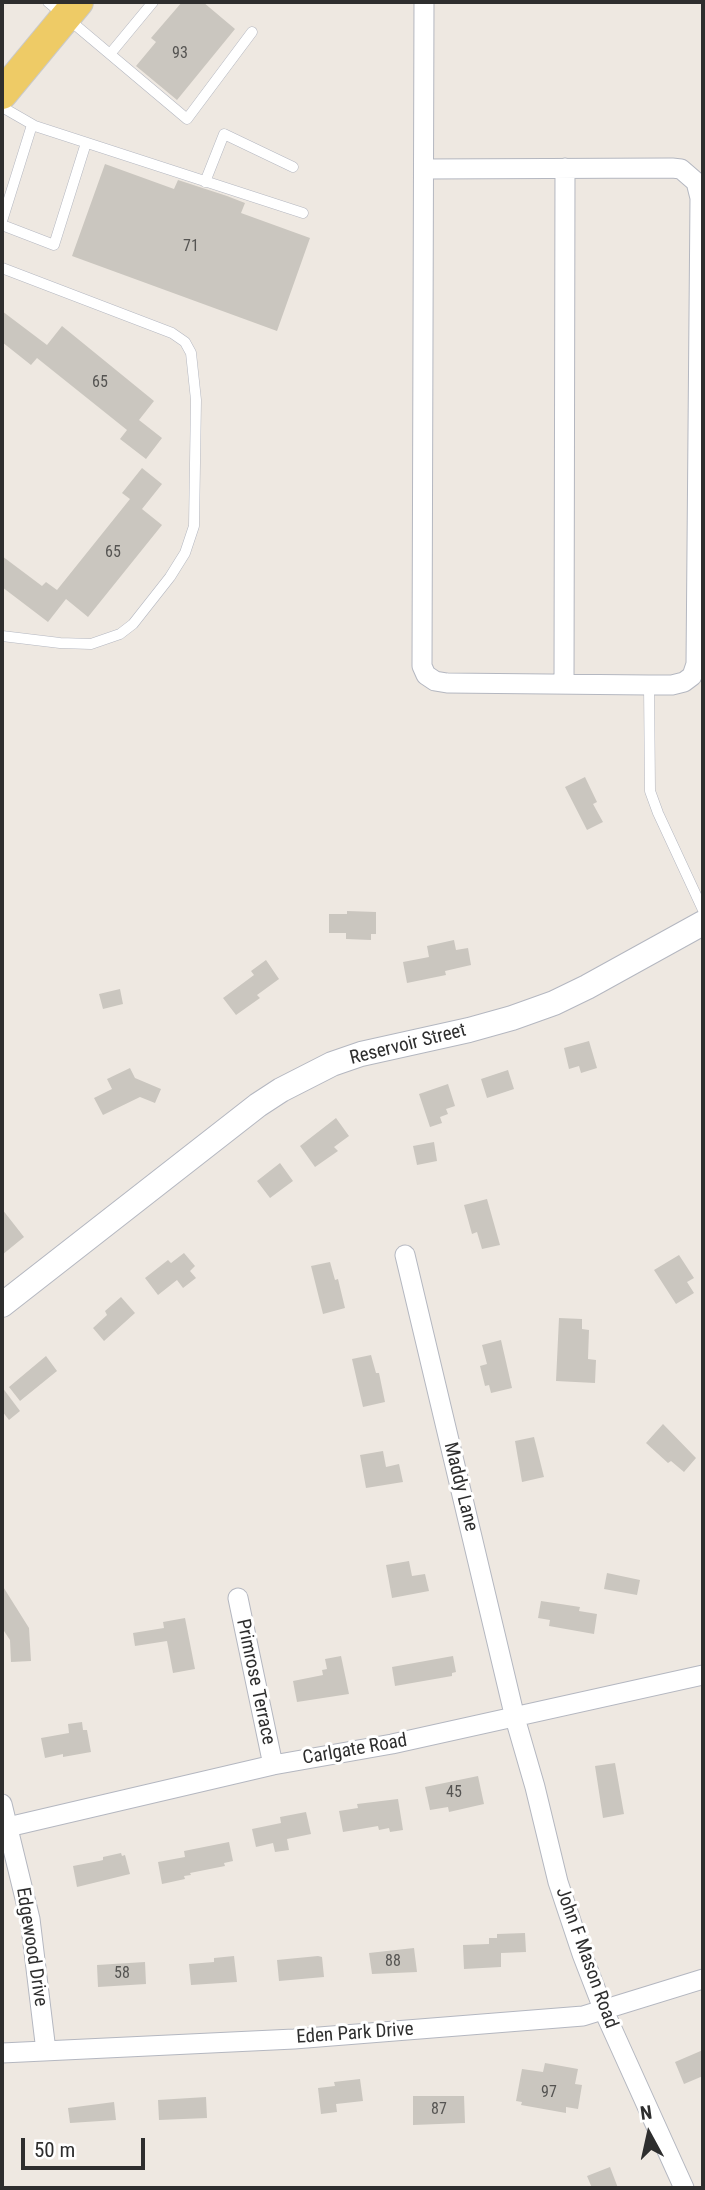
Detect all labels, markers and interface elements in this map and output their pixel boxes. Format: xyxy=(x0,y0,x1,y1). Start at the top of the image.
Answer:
house number: 93 xyxy=(172,44,188,64)
house number: 71 xyxy=(183,237,199,257)
house number: 65 xyxy=(92,373,108,393)
house number: 65 xyxy=(105,543,121,563)
street label: Reservoir Street xyxy=(347,1020,469,1070)
street label: Maddy Lane xyxy=(438,1440,482,1534)
street label: Primrose Terrace xyxy=(231,1617,279,1747)
street label: Carlgate Road xyxy=(301,1730,409,1770)
house number: 45 xyxy=(446,1783,462,1803)
street label: John F Mason Road xyxy=(550,1884,622,2032)
street label: Edgewood Drive xyxy=(10,1886,52,2008)
house number: 88 xyxy=(385,1952,401,1972)
house number: 58 xyxy=(114,1964,130,1984)
street label: Eden Park Drive xyxy=(296,2019,414,2049)
house number: 97 xyxy=(541,2083,557,2103)
north arrow xyxy=(614,2099,684,2169)
house number: 87 xyxy=(431,2100,447,2120)
text: N xyxy=(639,2101,653,2125)
scale bar xyxy=(24,2124,149,2168)
text: 50 m xyxy=(34,2138,75,2162)

